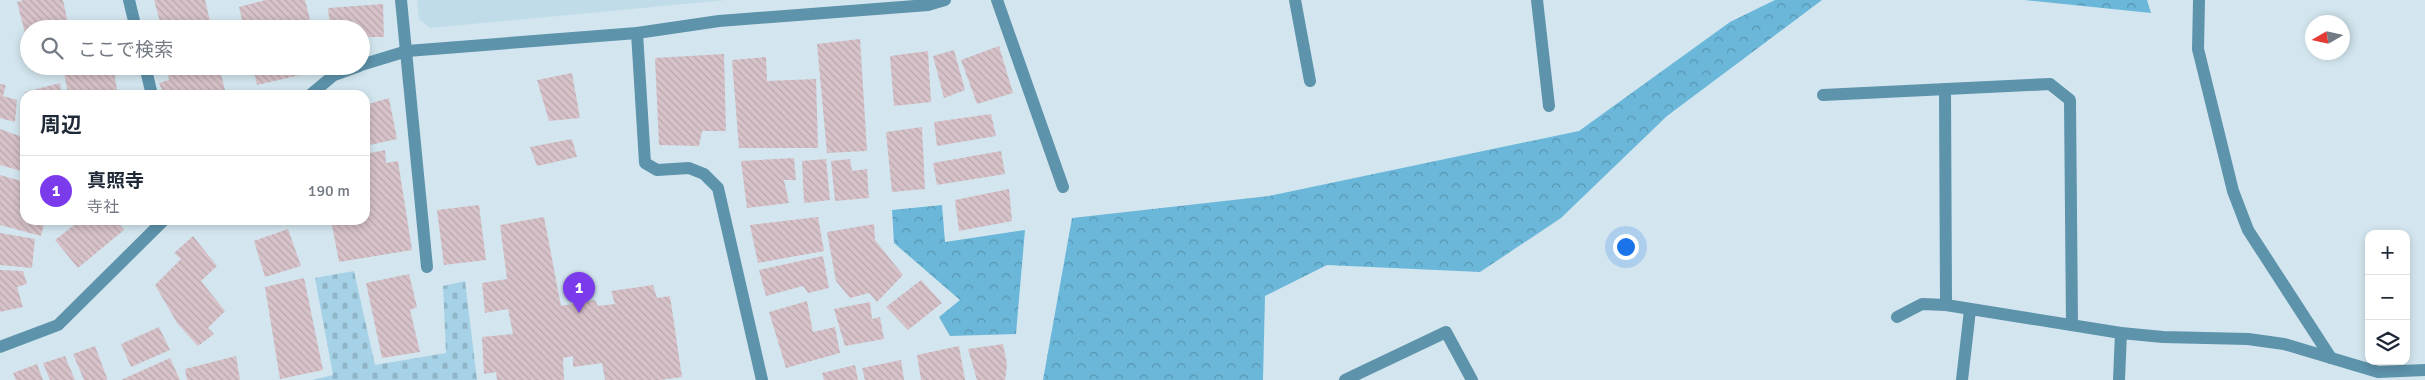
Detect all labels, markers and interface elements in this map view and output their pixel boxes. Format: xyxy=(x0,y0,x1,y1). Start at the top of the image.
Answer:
north arrow xyxy=(2305,15,2350,60)
search box xyxy=(20,20,370,75)
icon: search xyxy=(38,34,66,62)
text: ここで検索 xyxy=(78,38,173,62)
text: 周辺 xyxy=(40,112,82,138)
text: 真照寺 xyxy=(87,169,144,193)
text: 1 xyxy=(52,181,60,201)
text: 190 m xyxy=(308,181,350,201)
text: 寺社 xyxy=(87,197,119,217)
map controls xyxy=(2365,230,2410,365)
button: + xyxy=(2365,230,2410,275)
your location xyxy=(1613,234,1639,260)
pin: 1 xyxy=(563,272,595,313)
button: − xyxy=(2365,275,2410,320)
button: layers xyxy=(2365,320,2410,365)

